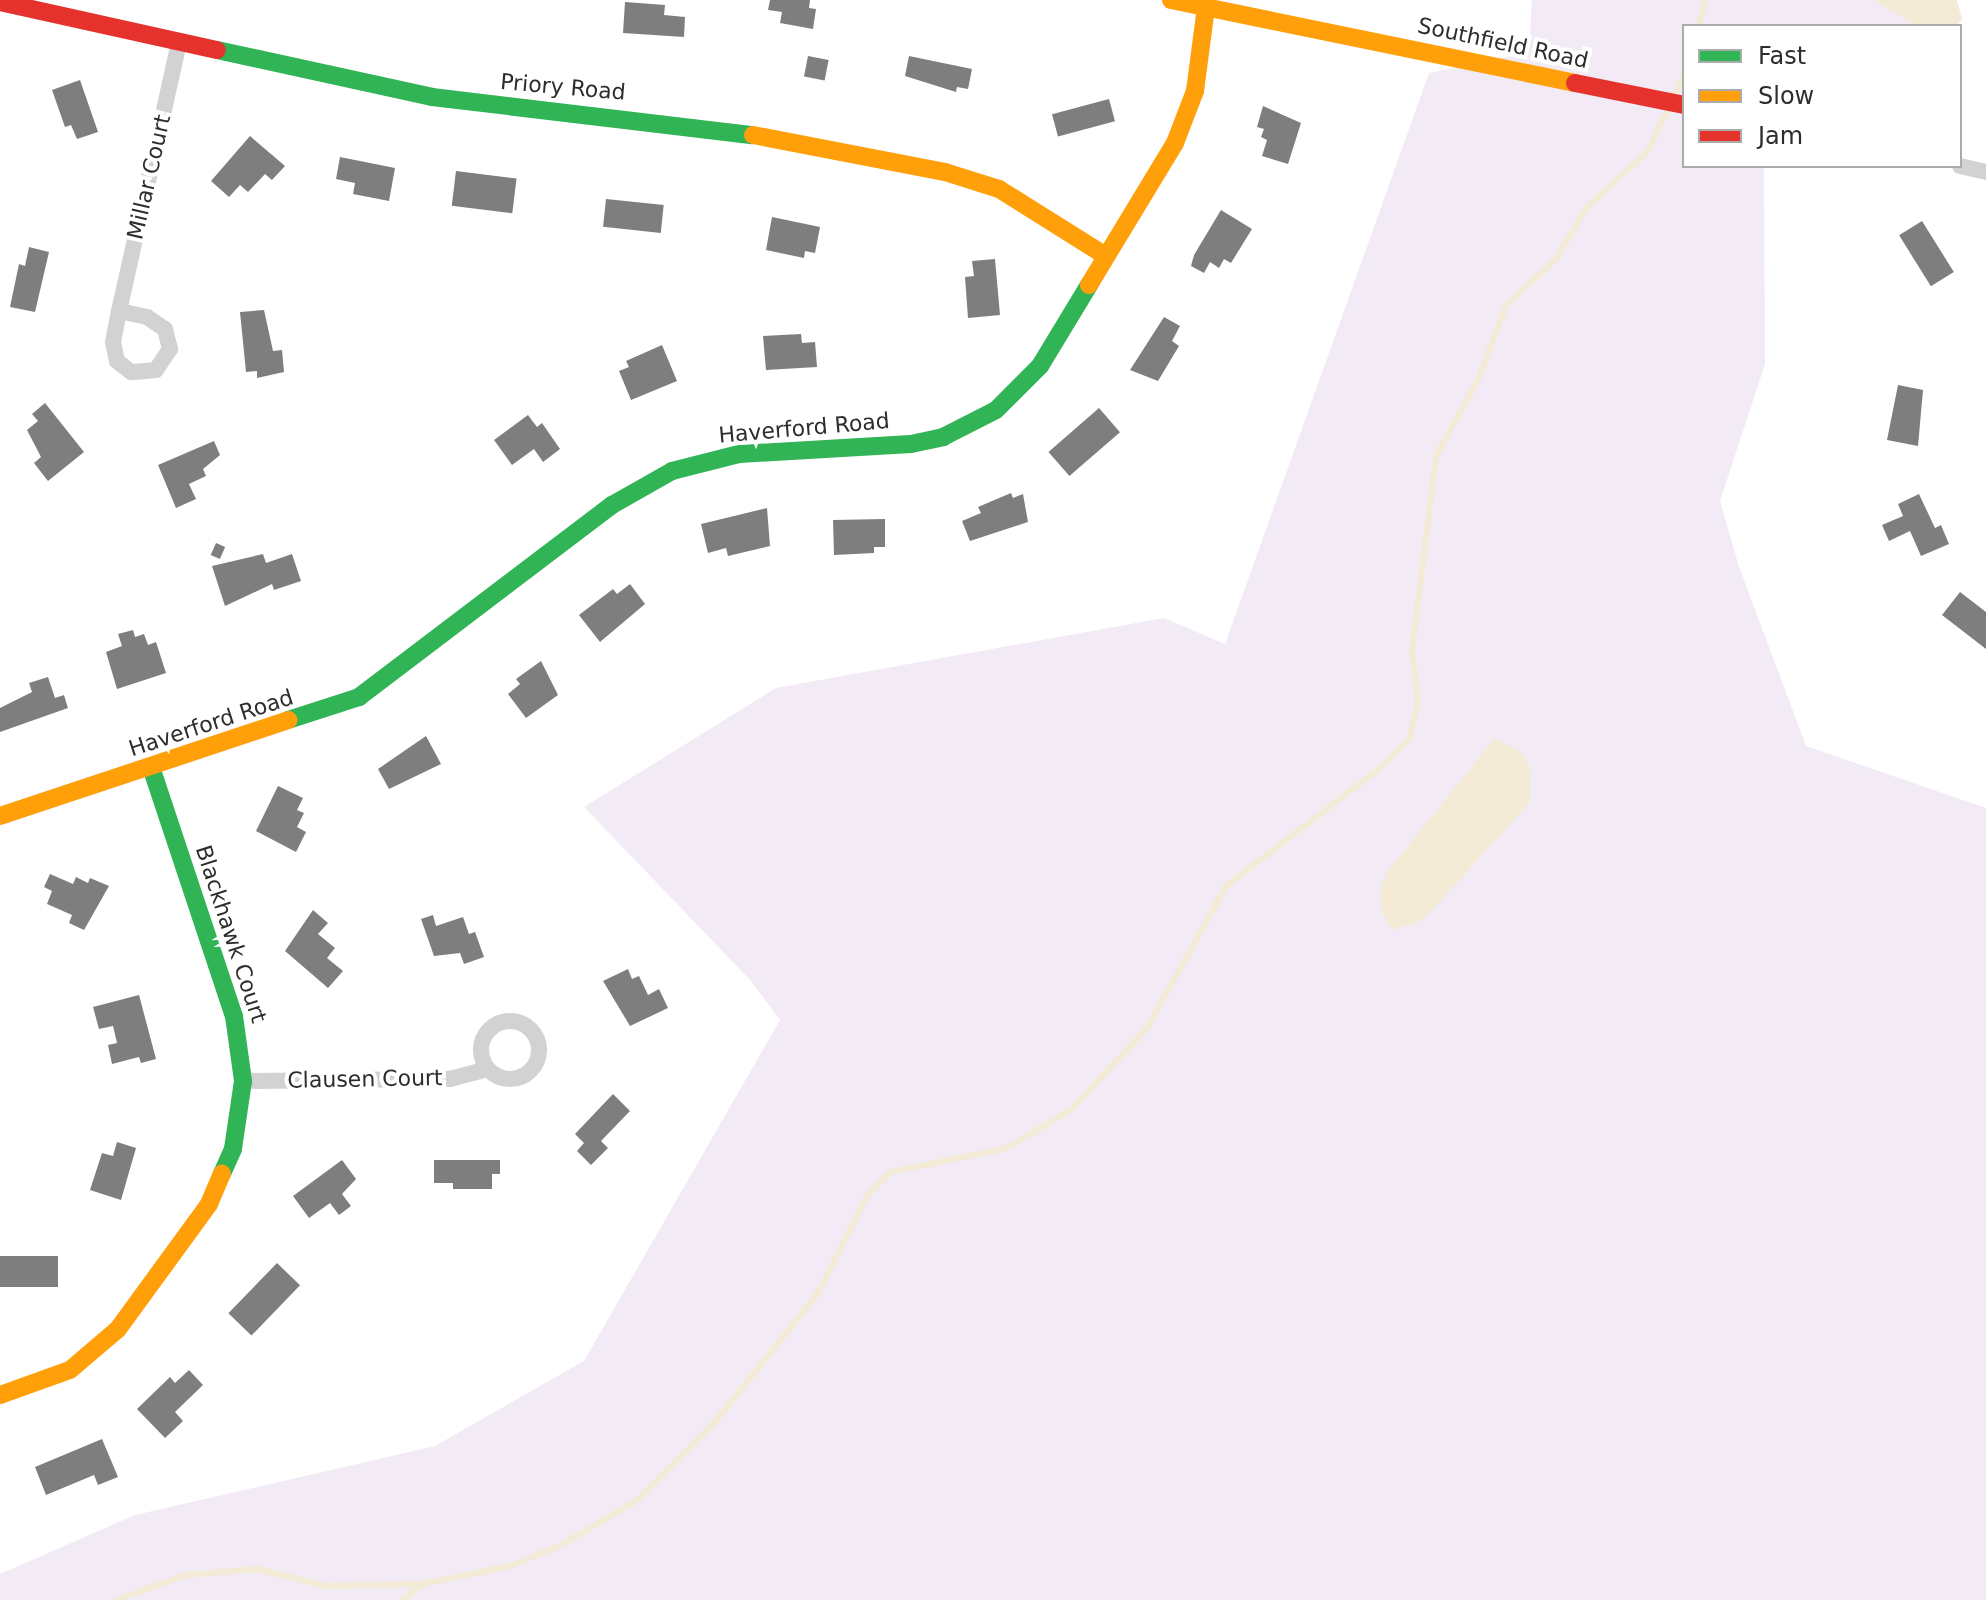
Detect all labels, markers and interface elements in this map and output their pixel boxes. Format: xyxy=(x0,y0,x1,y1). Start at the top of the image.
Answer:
street label: Southfield Road xyxy=(1415,12,1591,74)
legend xyxy=(1682,24,1962,168)
text: Fast xyxy=(1758,42,1806,70)
street label: Priory Road xyxy=(499,68,627,106)
text: Slow xyxy=(1758,82,1814,110)
street label: Millar Court xyxy=(122,112,176,242)
text: Jam xyxy=(1758,122,1803,150)
street label: Haverford Road xyxy=(717,407,891,449)
street label: Haverford Road xyxy=(125,684,297,762)
street label: Blackhawk Court xyxy=(190,842,272,1026)
street label: Clausen Court xyxy=(287,1064,443,1094)

